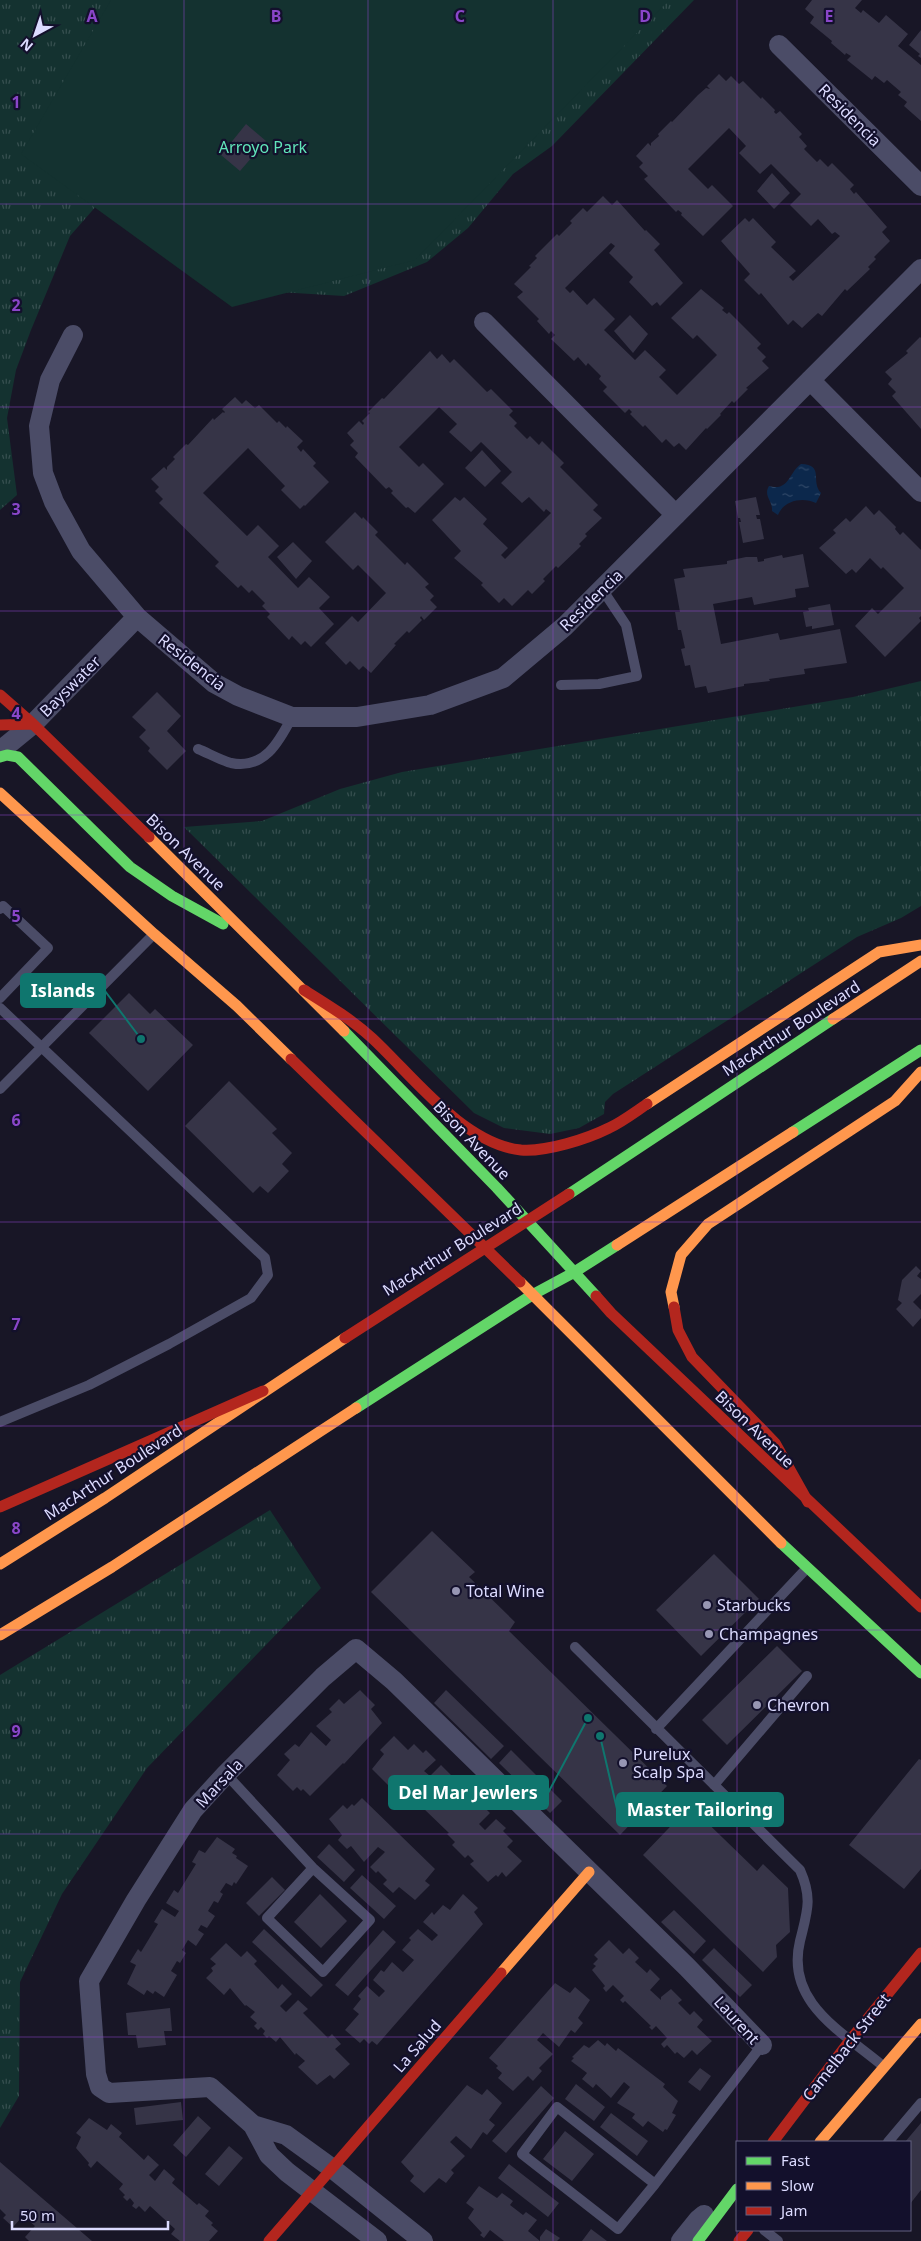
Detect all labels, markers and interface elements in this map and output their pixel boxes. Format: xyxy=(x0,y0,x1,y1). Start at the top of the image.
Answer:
text: A xyxy=(86,5,98,27)
text: B xyxy=(271,5,281,27)
text: C xyxy=(455,5,465,27)
text: D xyxy=(639,5,651,27)
text: E xyxy=(825,5,834,27)
north arrow xyxy=(10,10,60,60)
text: N xyxy=(16,34,37,56)
street label: Residencia xyxy=(814,79,886,151)
text: 1 xyxy=(11,91,21,113)
park label: Arroyo Park xyxy=(219,136,308,158)
text: 2 xyxy=(11,294,21,316)
text: 3 xyxy=(11,498,21,520)
street label: Residencia xyxy=(554,564,628,636)
street label: Residencia xyxy=(154,629,230,695)
street label: Bayswater xyxy=(35,650,106,721)
text: 4 xyxy=(11,702,21,724)
street label: Bison Avenue xyxy=(142,809,230,895)
text: 5 xyxy=(11,905,21,927)
callout: Islands xyxy=(21,974,105,1007)
street label: MacArthur Boulevard xyxy=(718,975,864,1081)
text: Islands xyxy=(31,978,95,1002)
street label: Bison Avenue xyxy=(429,1096,515,1184)
text: 6 xyxy=(11,1109,21,1131)
street label: MacArthur Boulevard xyxy=(378,1197,526,1301)
text: 7 xyxy=(11,1313,21,1335)
street label: Bison Avenue xyxy=(711,1386,799,1472)
street label: MacArthur Boulevard xyxy=(40,1419,186,1525)
text: 8 xyxy=(11,1517,21,1539)
place label: Total Wine xyxy=(466,1580,544,1602)
marker: Total Wine xyxy=(450,1585,462,1597)
place label: Starbucks xyxy=(717,1594,791,1616)
marker: Starbucks xyxy=(701,1599,713,1611)
place label: Champagnes xyxy=(719,1623,818,1645)
marker: Champagnes xyxy=(703,1628,715,1640)
place label: Chevron xyxy=(767,1694,830,1716)
marker: Chevron xyxy=(751,1699,763,1711)
text: 9 xyxy=(11,1720,21,1742)
place label: Purelux Scalp Spa xyxy=(633,1743,704,1783)
street label: Marsala xyxy=(191,1754,247,1812)
marker: Purelux Scalp Spa xyxy=(617,1757,629,1769)
callout: Del Mar Jewlers xyxy=(389,1776,548,1809)
text: Del Mar Jewlers xyxy=(398,1780,538,1804)
callout: Master Tailoring xyxy=(617,1793,783,1826)
text: Master Tailoring xyxy=(627,1797,773,1821)
street label: Camelback Street xyxy=(797,1988,895,2105)
street label: Laurent xyxy=(709,1991,765,2049)
street label: La Salud xyxy=(388,2015,446,2077)
legend xyxy=(736,2141,911,2231)
text: Fast xyxy=(781,2150,810,2170)
text: Slow xyxy=(781,2175,814,2195)
scale bar xyxy=(12,2198,169,2230)
text: Jam xyxy=(779,2200,808,2220)
text: 50 m xyxy=(20,2205,55,2225)

